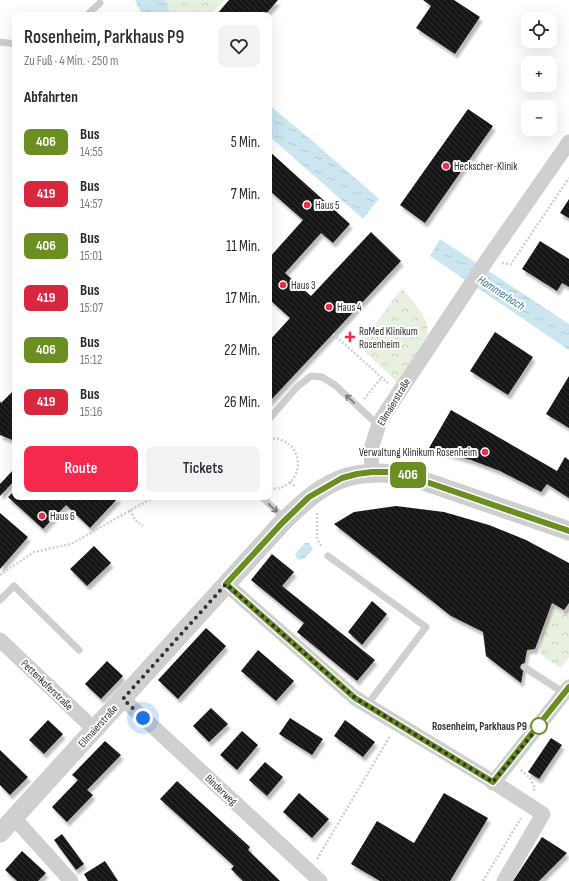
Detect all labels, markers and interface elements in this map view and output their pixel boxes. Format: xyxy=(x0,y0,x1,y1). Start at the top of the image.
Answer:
map controls xyxy=(521,12,557,136)
button: locate xyxy=(521,12,557,48)
button: heart xyxy=(218,25,260,67)
text: Rosenheim, Parkhaus P9 xyxy=(24,26,184,49)
text: Zu Fuß · 4 Min. · 250 m xyxy=(24,53,118,69)
button: + xyxy=(521,56,557,92)
text: Abfahrten xyxy=(24,88,78,107)
button: − xyxy=(521,100,557,136)
text: Bus xyxy=(80,125,99,144)
text: 406 xyxy=(36,133,56,150)
text: 5 Min. xyxy=(231,133,260,152)
text: 14:55 xyxy=(80,144,103,160)
place label: Heckscher-Klinik xyxy=(454,160,518,173)
marker: Heckscher-Klinik xyxy=(441,161,451,171)
text: Bus xyxy=(80,177,99,196)
text: 419 xyxy=(37,185,55,202)
text: 7 Min. xyxy=(231,185,260,204)
text: 14:57 xyxy=(80,196,103,212)
place label: Haus 5 xyxy=(315,199,340,212)
marker: Haus 5 xyxy=(302,200,312,210)
text: Bus xyxy=(80,229,99,248)
text: 406 xyxy=(36,237,56,254)
text: 11 Min. xyxy=(226,237,260,256)
text: 15:01 xyxy=(80,248,103,264)
water label: Hammerbach xyxy=(475,272,527,314)
place label: Haus 3 xyxy=(291,279,316,292)
marker: Haus 3 xyxy=(278,280,288,290)
text: Bus xyxy=(80,281,99,300)
text: 419 xyxy=(37,289,55,306)
text: 17 Min. xyxy=(225,289,260,308)
text: 15:07 xyxy=(80,300,103,316)
place label: Haus 4 xyxy=(337,301,362,314)
marker: Haus 4 xyxy=(324,302,334,312)
place label: RoMed Klinikum Rosenheim xyxy=(359,325,418,351)
marker: RoMed Klinikum Rosenheim xyxy=(344,331,356,343)
text: Bus xyxy=(80,333,99,352)
text: 406 xyxy=(36,341,56,358)
text: 22 Min. xyxy=(224,341,260,360)
text: 15:12 xyxy=(80,352,102,368)
street label: Ellmaierstraße xyxy=(375,376,413,428)
text: Bus xyxy=(80,385,99,404)
text: 419 xyxy=(37,393,55,410)
text: 26 Min. xyxy=(224,393,260,412)
one-way arrow xyxy=(345,395,355,404)
text: 15:16 xyxy=(80,404,102,420)
button: Route xyxy=(24,446,138,492)
button: Tickets xyxy=(146,446,260,492)
place label: Verwaltung Klinikum Rosenheim xyxy=(359,446,477,459)
marker: Verwaltung Klinikum Rosenheim xyxy=(480,447,490,457)
line badge: 406 xyxy=(385,462,431,488)
text: 406 xyxy=(398,466,418,483)
one-way arrow xyxy=(268,503,278,512)
place label: Haus 6 xyxy=(50,510,75,523)
marker: Haus 6 xyxy=(37,511,47,521)
street label: Pettenkoferstraße xyxy=(18,657,76,713)
street label: Ellmaierstraße xyxy=(75,702,121,750)
your location xyxy=(133,708,153,728)
marker: Rosenheim, Parkhaus P9 xyxy=(530,717,548,735)
place label: Rosenheim, Parkhaus P9 xyxy=(432,720,527,733)
street label: Binderweg xyxy=(202,772,240,808)

